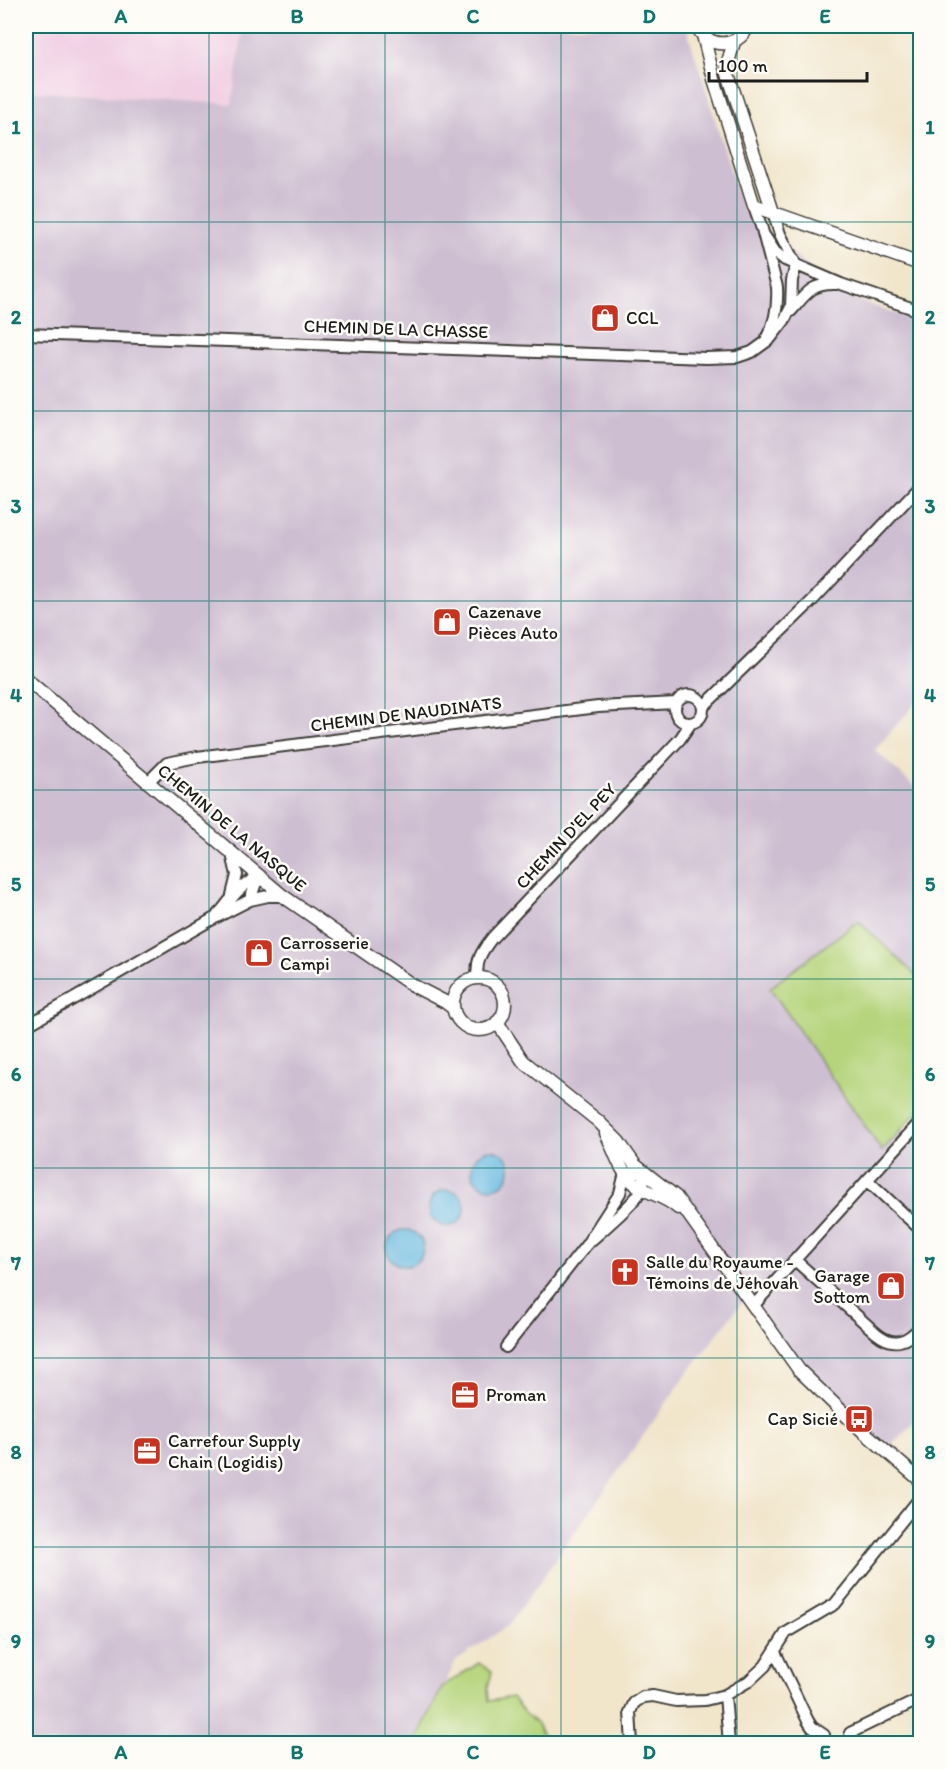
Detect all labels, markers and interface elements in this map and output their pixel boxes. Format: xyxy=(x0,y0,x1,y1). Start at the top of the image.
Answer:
text: A xyxy=(114,4,128,28)
text: B xyxy=(291,4,304,28)
text: C xyxy=(467,4,480,28)
text: D xyxy=(642,4,656,28)
text: E xyxy=(819,4,831,28)
scale bar xyxy=(709,45,866,83)
text: 100 m xyxy=(718,55,768,77)
text: 1 xyxy=(11,115,21,139)
text: 1 xyxy=(925,115,935,139)
shop icon: CCL xyxy=(589,302,621,334)
text: 2 xyxy=(11,305,22,329)
text: 2 xyxy=(925,305,936,329)
place label: CCL xyxy=(626,307,658,329)
street label: CHEMIN DE LA CHASSE xyxy=(303,315,489,343)
text: 3 xyxy=(11,494,22,518)
text: 3 xyxy=(925,494,936,518)
place label: Cazenave Pièces Auto xyxy=(468,601,558,644)
shop icon: Cazenave Pièces Auto xyxy=(431,606,463,638)
text: 4 xyxy=(10,683,22,707)
text: 4 xyxy=(924,683,936,707)
street label: CHEMIN DE NAUDINATS xyxy=(309,691,503,737)
street label: CHEMIN DE LA NASQUE xyxy=(153,759,311,897)
street label: CHEMIN D'EL PEY xyxy=(511,778,621,894)
text: 5 xyxy=(11,872,22,896)
text: 5 xyxy=(925,872,936,896)
place label: Carrosserie Campi xyxy=(280,932,369,975)
shop icon: Carrosserie Campi xyxy=(243,937,275,969)
text: 6 xyxy=(11,1062,22,1086)
text: 6 xyxy=(925,1062,936,1086)
text: 7 xyxy=(10,1251,21,1275)
place label: Salle du Royaume - Témoins de Jéhovah xyxy=(646,1251,799,1294)
text: 7 xyxy=(924,1251,935,1275)
church icon: Salle du Royaume - Témoins de Jéhovah xyxy=(609,1256,641,1288)
place label: Garage Sottom xyxy=(814,1265,870,1308)
shop icon: Garage Sottom xyxy=(875,1270,907,1302)
office icon: Proman xyxy=(449,1379,481,1411)
place label: Proman xyxy=(486,1384,546,1406)
bus stop icon: Cap Sicié xyxy=(843,1403,875,1435)
place label: Cap Sicié xyxy=(767,1408,838,1430)
place label: Carrefour Supply Chain (Logidis) xyxy=(168,1430,301,1473)
office icon: Carrefour Supply Chain (Logidis) xyxy=(131,1435,163,1467)
text: 8 xyxy=(11,1440,22,1464)
text: 8 xyxy=(925,1440,936,1464)
text: 9 xyxy=(11,1629,21,1653)
text: 9 xyxy=(925,1629,935,1653)
text: A xyxy=(114,1740,128,1764)
text: B xyxy=(291,1740,304,1764)
text: C xyxy=(467,1740,480,1764)
text: D xyxy=(642,1740,656,1764)
text: E xyxy=(819,1740,831,1764)

